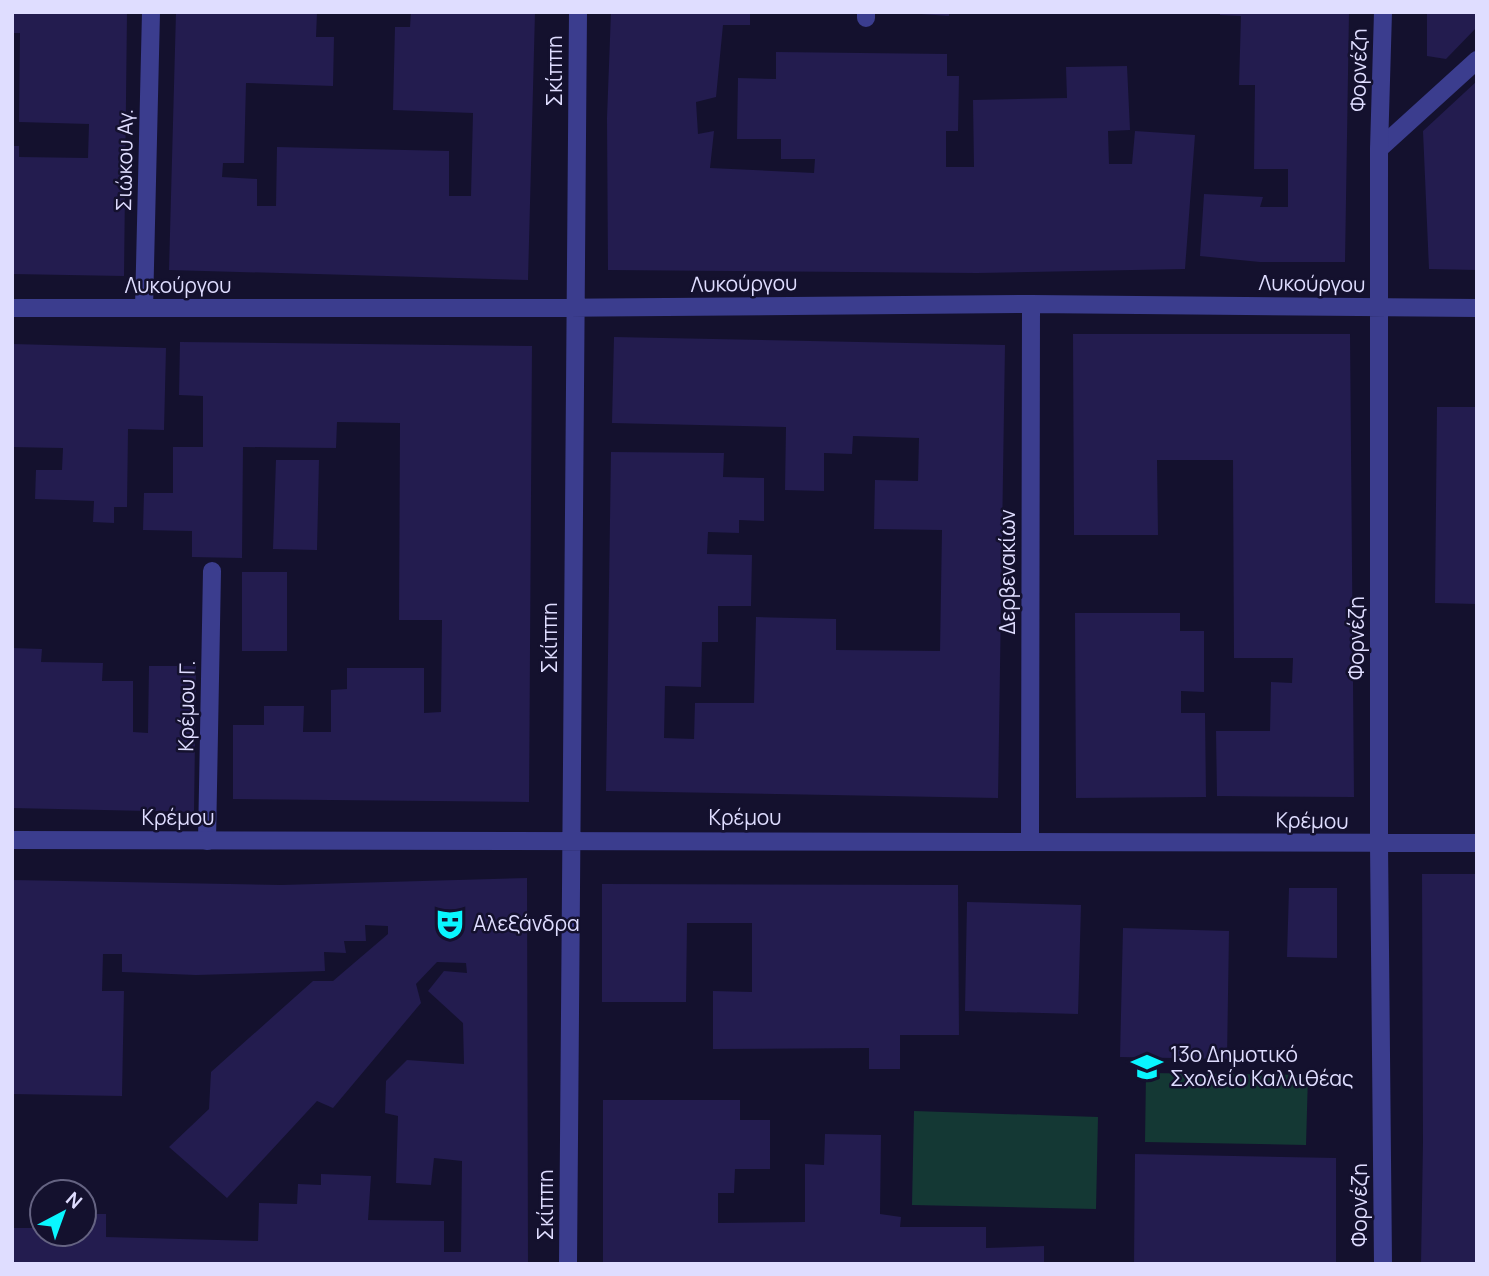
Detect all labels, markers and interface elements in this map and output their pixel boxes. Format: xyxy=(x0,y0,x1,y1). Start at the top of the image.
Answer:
street label: Φορνέζη xyxy=(1343,28,1373,112)
street label: Σκίππη xyxy=(540,36,568,106)
street label: Σιώκου Αγ. xyxy=(109,108,139,212)
street label: Λυκούργου xyxy=(690,268,798,298)
street label: Λυκούργου xyxy=(1258,268,1366,298)
street label: Λυκούργου xyxy=(125,271,231,299)
street label: Δερβενακίων xyxy=(993,509,1021,635)
street label: Φορνέζη xyxy=(1342,596,1370,680)
street label: Σκίππη xyxy=(535,603,563,673)
street label: Κρέμου Γ. xyxy=(171,660,201,752)
street label: Κρέμου xyxy=(142,803,214,831)
street label: Κρέμου xyxy=(709,803,781,831)
street label: Κρέμου xyxy=(1275,805,1349,835)
theatre icon: Αλεξάνδρα xyxy=(433,907,467,941)
place label: Αλεξάνδρα xyxy=(473,909,580,937)
place label: 13ο Δημοτικό Σχολείο Καλλιθέας xyxy=(1170,1040,1354,1092)
school or university icon: 13ο Δημοτικό Σχολείο Καλλιθέας xyxy=(1130,1050,1164,1084)
street label: Φορνέζη xyxy=(1345,1163,1373,1247)
street label: Σκίππη xyxy=(531,1170,559,1240)
north arrow xyxy=(28,1178,98,1248)
text: N xyxy=(60,1186,88,1214)

